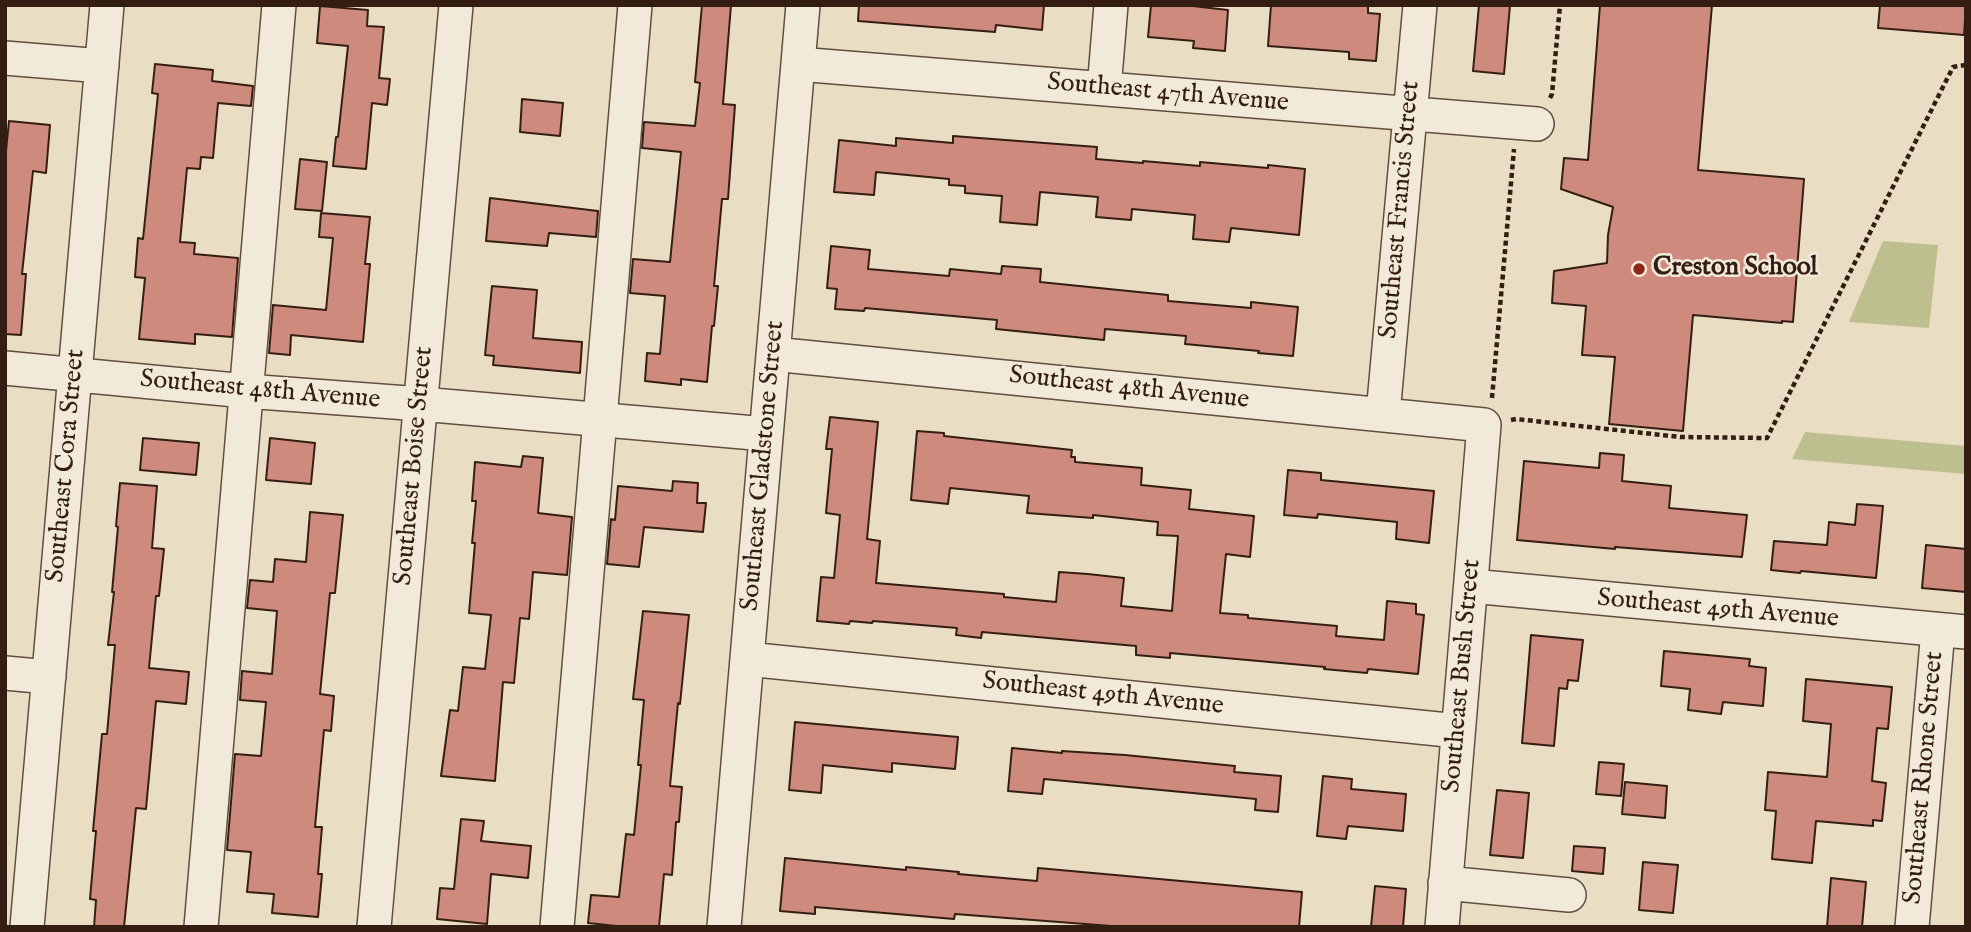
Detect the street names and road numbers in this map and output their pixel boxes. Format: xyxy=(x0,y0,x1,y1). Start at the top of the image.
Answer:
street label: Southeast 47th Avenue xyxy=(1046,68,1290,120)
street label: Southeast Francis Street xyxy=(1374,80,1428,340)
street label: Southeast Gladstone Street xyxy=(736,320,792,612)
street label: Southeast Boise Street xyxy=(389,345,441,587)
street label: Southeast Cora Street xyxy=(41,348,93,584)
street label: Southeast 48th Avenue xyxy=(1007,361,1251,417)
street label: Southeast 48th Avenue xyxy=(139,365,381,417)
street label: Southeast Bush Street xyxy=(1437,558,1489,794)
street label: Southeast 49th Avenue xyxy=(1596,584,1840,636)
street label: Southeast Rhone Street xyxy=(1898,650,1952,906)
street label: Southeast 49th Avenue xyxy=(981,667,1225,723)

